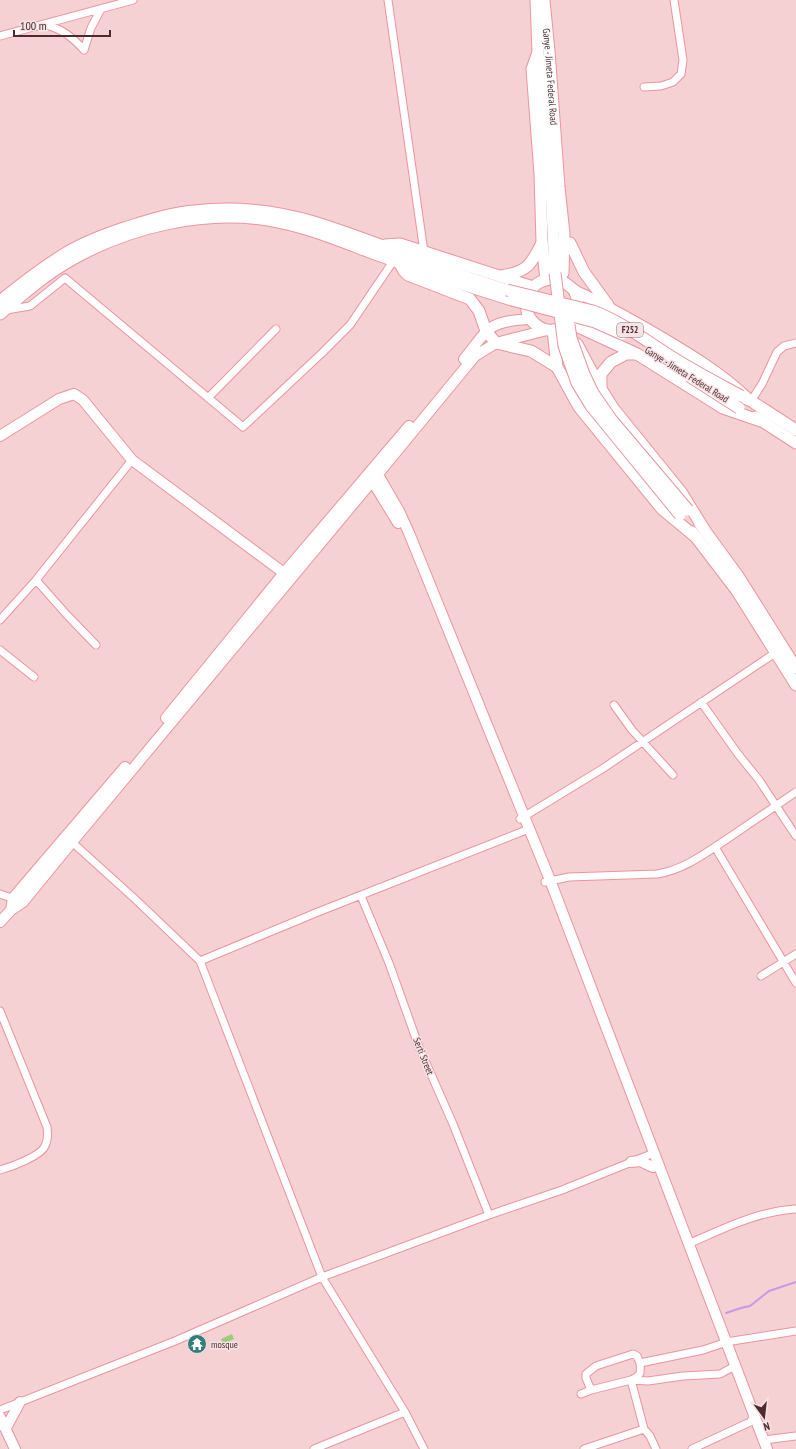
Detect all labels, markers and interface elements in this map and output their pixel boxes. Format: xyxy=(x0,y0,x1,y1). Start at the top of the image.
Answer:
scale bar xyxy=(14,12,110,38)
text: 100 m xyxy=(20,18,47,33)
street label: Ganye - Jimeta Federal Road xyxy=(540,28,560,125)
road number: F252 xyxy=(617,323,643,337)
street label: Ganye - Jimeta Federal Road xyxy=(642,343,731,406)
street label: Serti Street xyxy=(410,1036,437,1077)
temple icon: mosque xyxy=(186,1333,208,1355)
place label: mosque xyxy=(211,1338,238,1351)
north arrow xyxy=(744,1397,784,1437)
text: N xyxy=(762,1419,771,1434)

